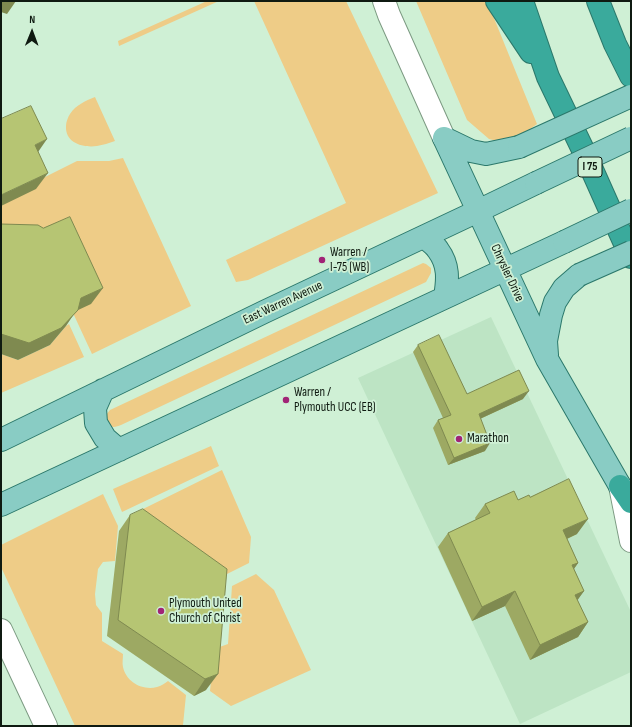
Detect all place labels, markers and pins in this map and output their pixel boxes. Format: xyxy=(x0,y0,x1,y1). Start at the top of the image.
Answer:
place label: Warren / I-75 (WB) xyxy=(330,245,369,276)
marker: Warren / I-75 (WB) xyxy=(317,255,327,265)
place label: Warren / Plymouth UCC (EB) xyxy=(294,385,375,416)
marker: Warren / Plymouth UCC (EB) xyxy=(281,395,291,405)
place label: Marathon xyxy=(467,431,509,447)
marker: Marathon xyxy=(454,434,464,444)
place label: Plymouth United Church of Christ xyxy=(169,596,242,627)
marker: Plymouth United Church of Christ xyxy=(156,606,166,616)

